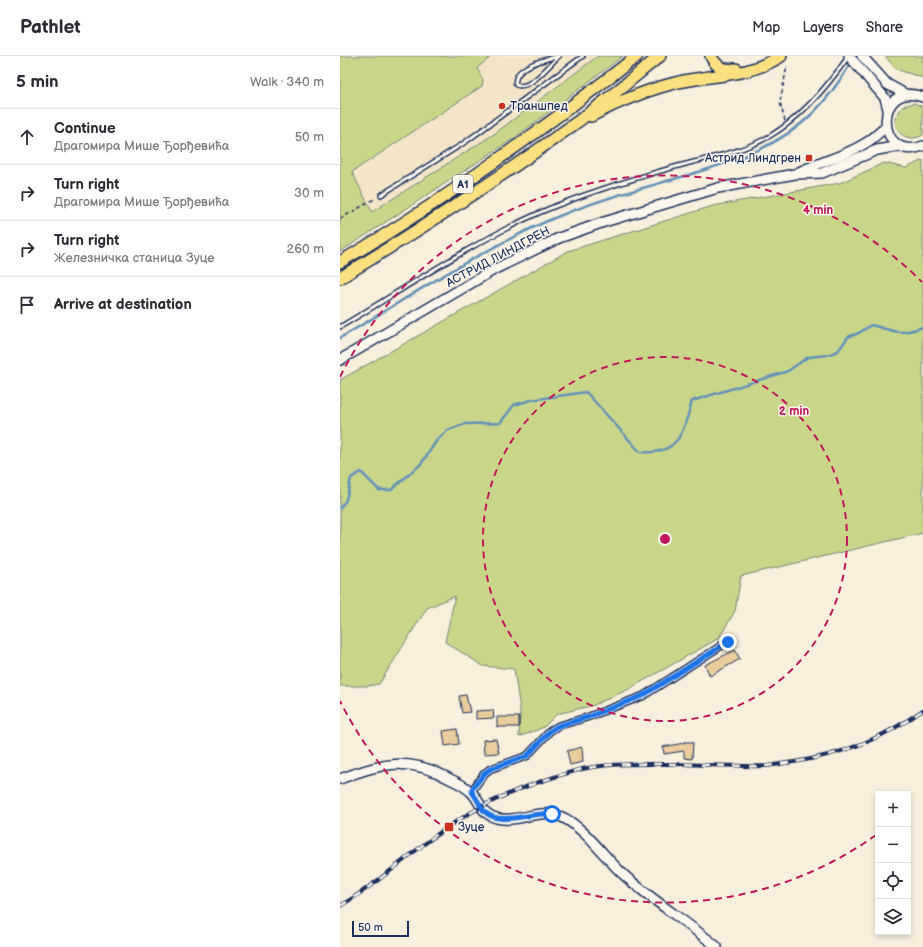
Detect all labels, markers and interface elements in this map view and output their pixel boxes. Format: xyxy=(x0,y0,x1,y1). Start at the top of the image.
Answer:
text: Pathlet xyxy=(20,16,81,39)
text: Map xyxy=(752,19,780,36)
text: Layers xyxy=(802,19,844,36)
text: Share xyxy=(866,19,903,36)
text: 5 min xyxy=(16,72,59,92)
text: Walk · 340 m xyxy=(250,74,324,90)
place label: Траншпед xyxy=(510,99,569,114)
marker: Траншпед xyxy=(497,101,507,111)
text: Continue xyxy=(54,119,116,138)
icon: ahead xyxy=(16,126,38,148)
text: 50 m xyxy=(295,129,324,145)
text: Драгомира Мише Ђорђевића xyxy=(54,138,229,154)
place label: Астрид Линдгрен xyxy=(704,151,801,166)
marker: Астрид Линдгрен xyxy=(804,153,814,163)
text: Turn right xyxy=(54,175,119,194)
road number: A1 xyxy=(453,175,473,193)
icon: right xyxy=(16,182,38,204)
text: 30 m xyxy=(294,185,324,201)
text: Драгомира Мише Ђорђевића xyxy=(54,194,229,210)
text: 4 min xyxy=(803,203,833,218)
street label: АСТРИД ЛИНДГРЕН xyxy=(443,223,552,291)
text: Turn right xyxy=(54,231,119,250)
icon: right xyxy=(16,238,38,260)
text: 260 m xyxy=(286,241,324,257)
text: Железничка станица Зуце xyxy=(54,250,215,266)
icon: arrive xyxy=(16,294,38,316)
text: Arrive at destination xyxy=(54,295,192,314)
text: 2 min xyxy=(779,404,809,419)
centre of rings xyxy=(658,532,672,546)
route end xyxy=(719,633,737,651)
map controls xyxy=(875,791,911,935)
button: + xyxy=(875,791,911,827)
route start xyxy=(543,805,561,823)
place label: Зуце xyxy=(458,820,485,835)
marker: Зуце xyxy=(443,821,455,833)
button: − xyxy=(875,827,911,863)
button: locate xyxy=(875,863,911,899)
button: layers xyxy=(875,899,911,935)
scale bar xyxy=(352,919,409,938)
text: 50 m xyxy=(358,921,383,934)

